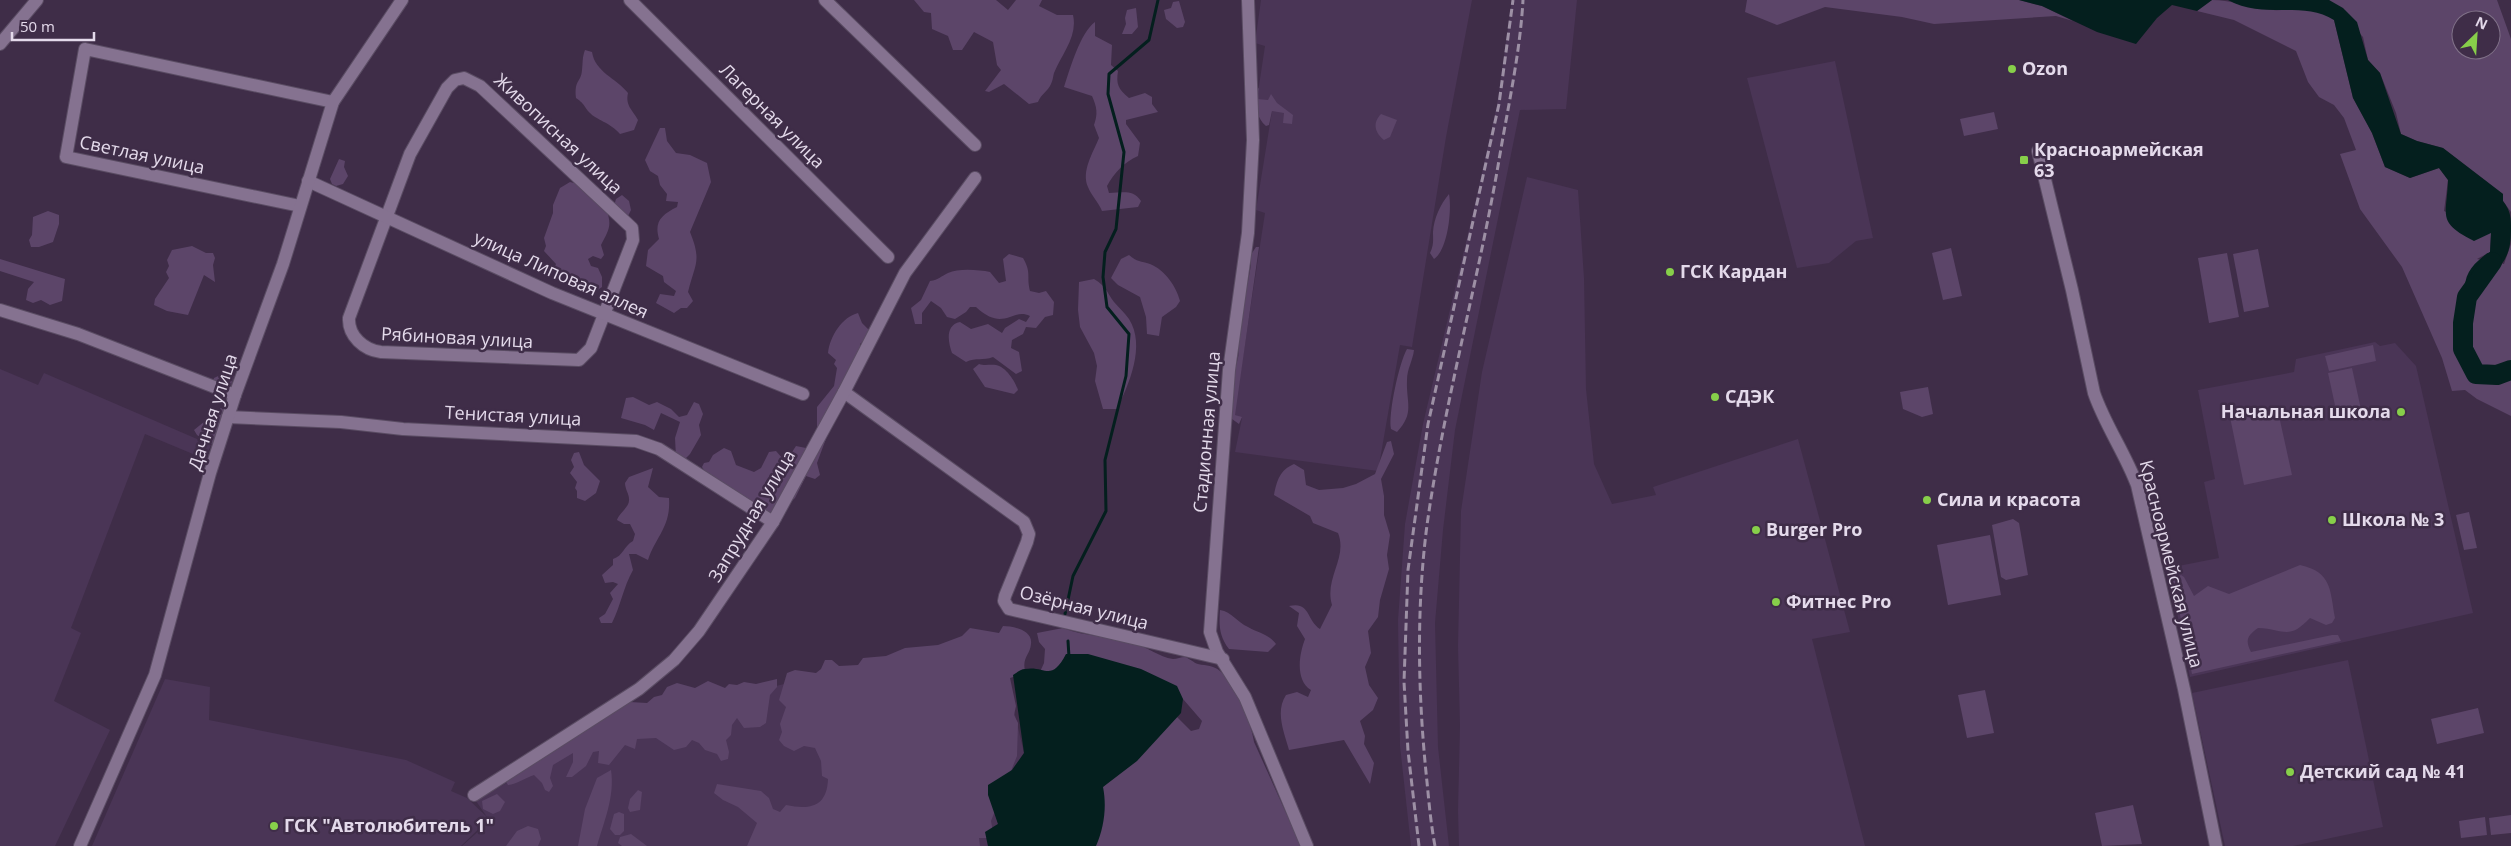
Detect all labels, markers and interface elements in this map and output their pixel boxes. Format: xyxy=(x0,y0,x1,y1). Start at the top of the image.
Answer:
scale bar xyxy=(12,10,95,42)
north arrow xyxy=(2451,10,2501,60)
text: N xyxy=(2473,12,2491,34)
text: 50 m xyxy=(20,16,55,36)
place label: Ozon xyxy=(2022,56,2068,80)
street label: Лагерная улица xyxy=(715,57,831,173)
marker: Ozon xyxy=(2006,63,2018,75)
street label: Живописная улица xyxy=(489,68,628,199)
street label: Светлая улица xyxy=(77,129,207,179)
place label: Красноармейская 63 xyxy=(2034,137,2204,182)
marker: Красноармейская 63 xyxy=(2018,154,2030,166)
street label: улица Липовая аллея xyxy=(470,225,652,323)
place label: ГСК Кардан xyxy=(1680,259,1787,283)
marker: ГСК Кардан xyxy=(1664,266,1676,278)
street label: Рябиновая улица xyxy=(380,321,534,353)
street label: Дачная улица xyxy=(182,350,242,473)
street label: Стадионная улица xyxy=(1187,350,1225,514)
place label: СДЭК xyxy=(1725,384,1775,408)
marker: СДЭК xyxy=(1709,391,1721,403)
street label: Тенистая улица xyxy=(444,399,582,431)
place label: Начальная школа xyxy=(2221,399,2391,423)
marker: Начальная школа xyxy=(2395,406,2407,418)
street label: Запрудная улица xyxy=(702,445,800,586)
street label: Красноармейская улица xyxy=(2135,457,2209,670)
place label: Сила и красота xyxy=(1937,487,2081,511)
marker: Сила и красота xyxy=(1921,494,1933,506)
place label: Школа № 3 xyxy=(2342,507,2444,531)
marker: Школа № 3 xyxy=(2326,514,2338,526)
place label: Burger Pro xyxy=(1766,517,1862,541)
marker: Burger Pro xyxy=(1750,524,1762,536)
street label: Озёрная улица xyxy=(1017,579,1151,635)
place label: Фитнес Pro xyxy=(1786,589,1892,613)
marker: Фитнес Pro xyxy=(1770,596,1782,608)
place label: Детский сад № 41 xyxy=(2300,759,2466,783)
marker: Детский сад № 41 xyxy=(2284,766,2296,778)
place label: ГСК "Автолюбитель 1" xyxy=(284,813,494,837)
marker: ГСК "Автолюбитель 1" xyxy=(268,820,280,832)

